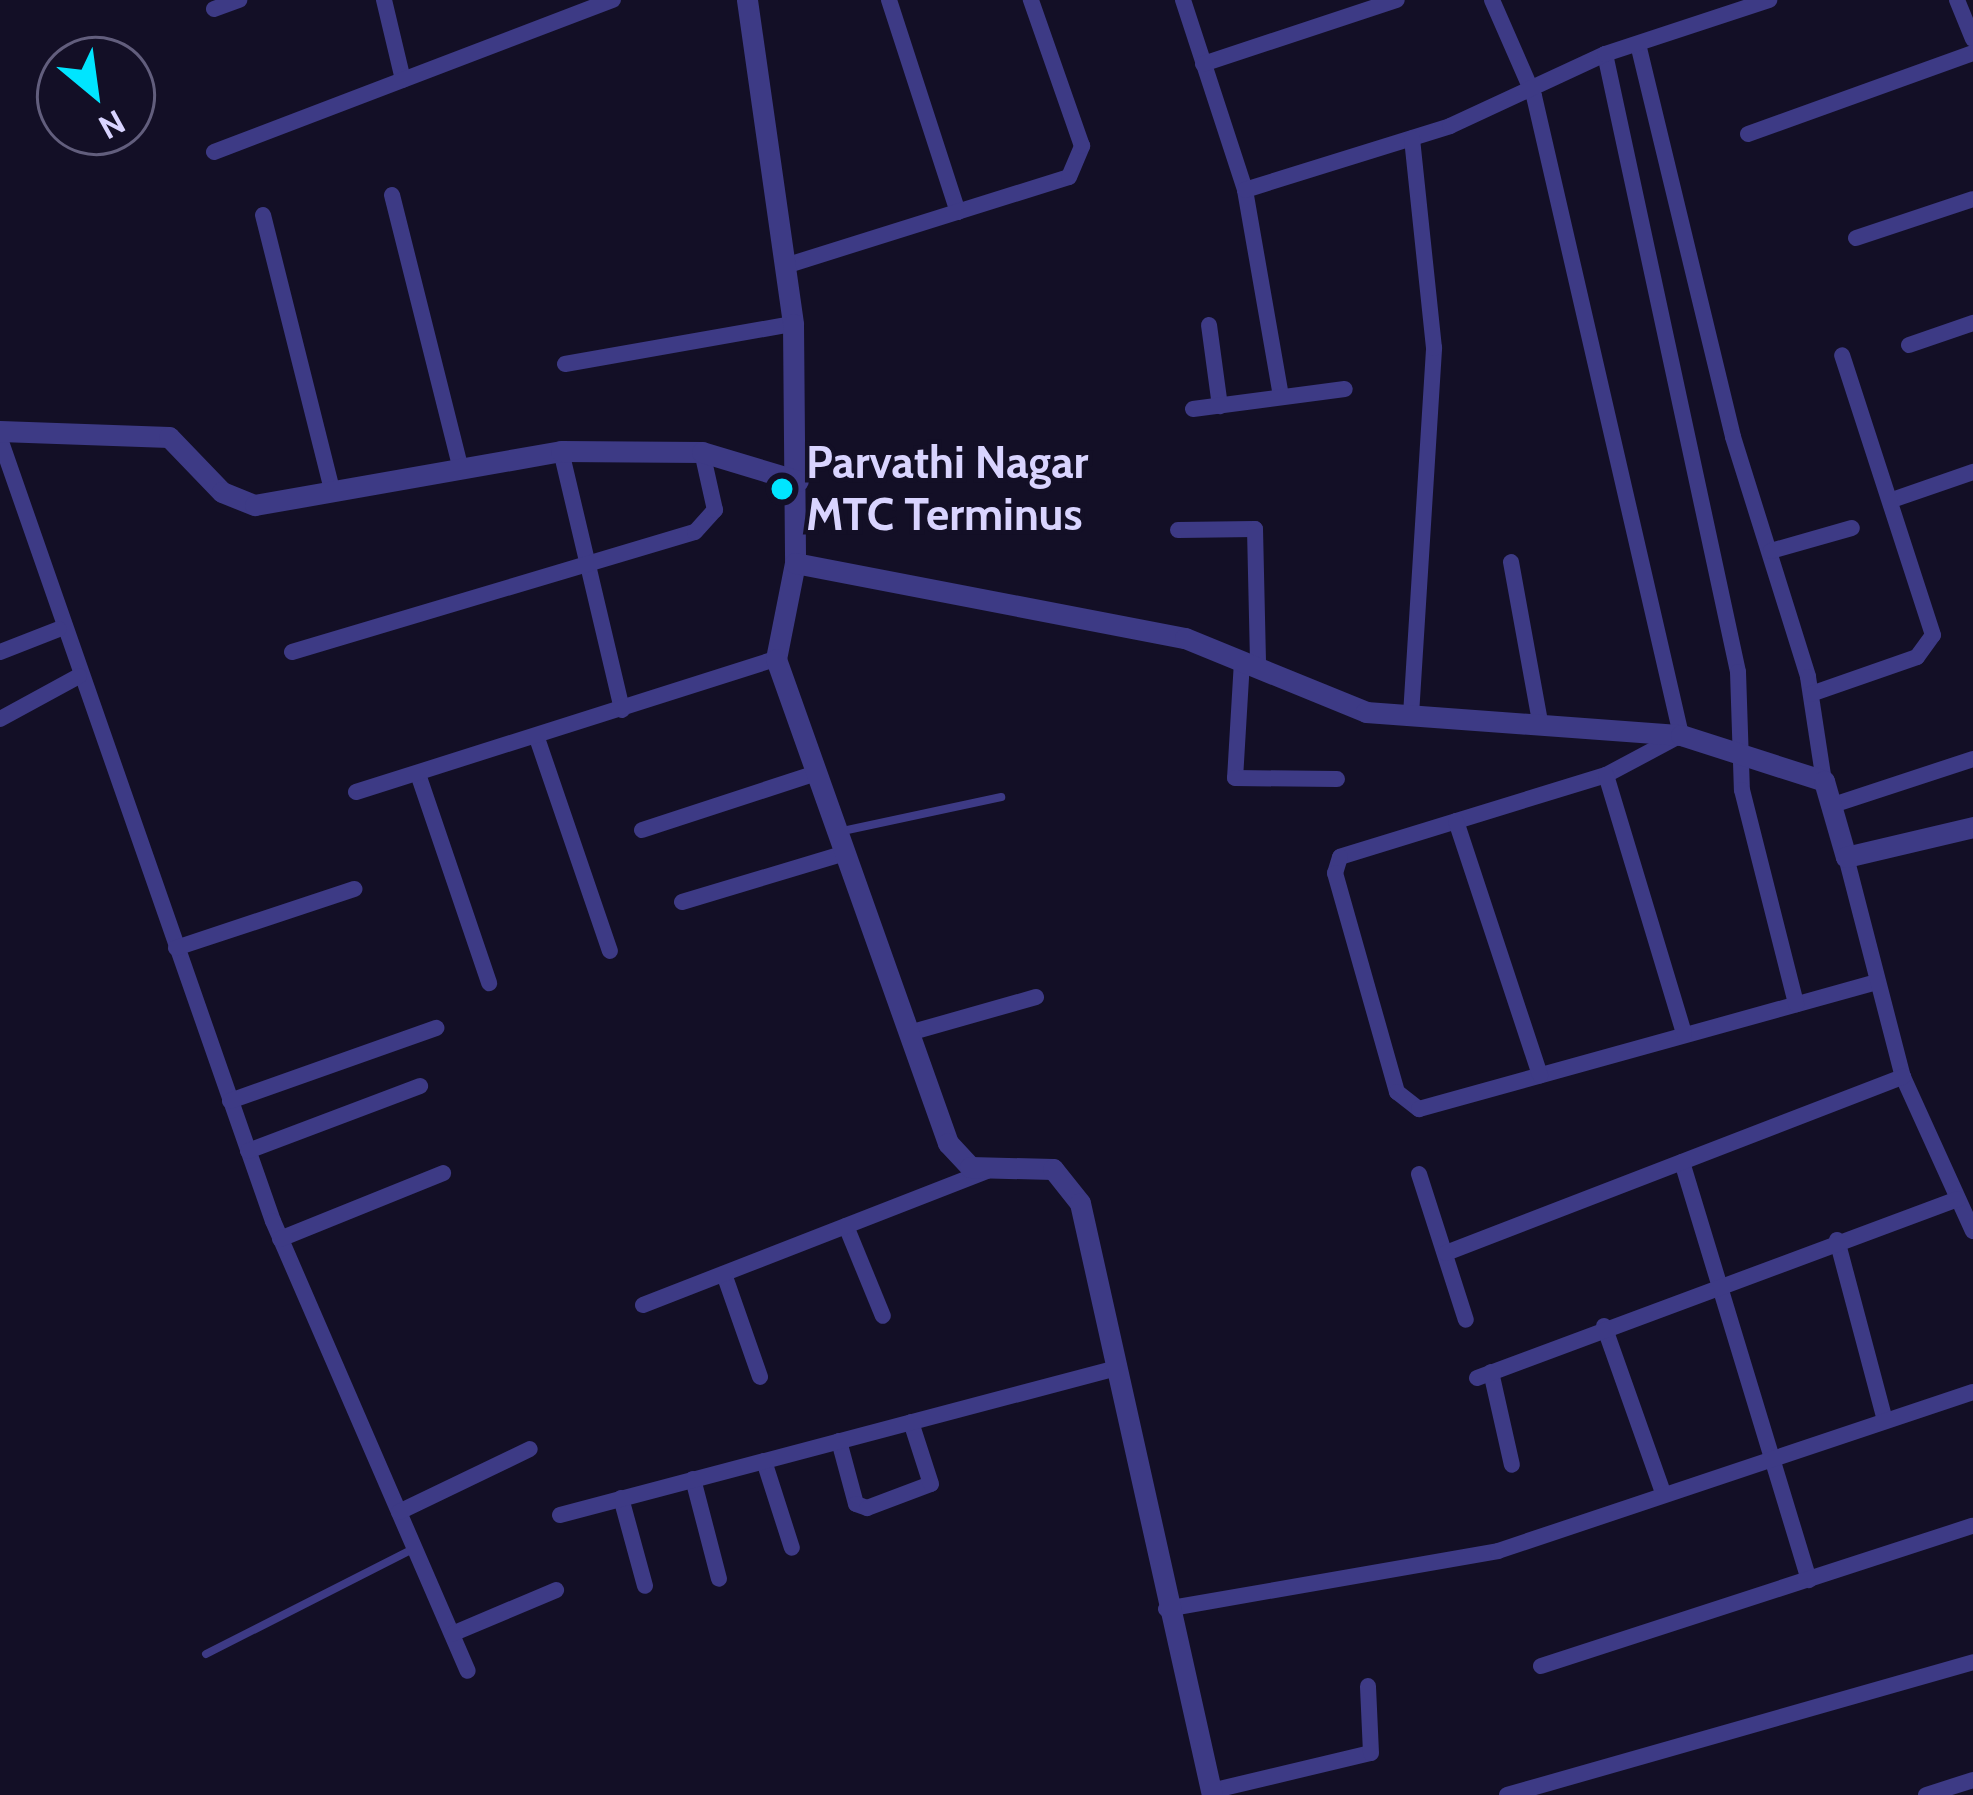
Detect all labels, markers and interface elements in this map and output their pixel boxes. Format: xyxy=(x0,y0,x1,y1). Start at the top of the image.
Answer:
north arrow xyxy=(36,36,156,156)
text: N xyxy=(92,102,132,148)
place label: Parvathi Nagar MTC Terminus xyxy=(806,436,1088,542)
marker: Parvathi Nagar MTC Terminus xyxy=(769,476,795,502)

